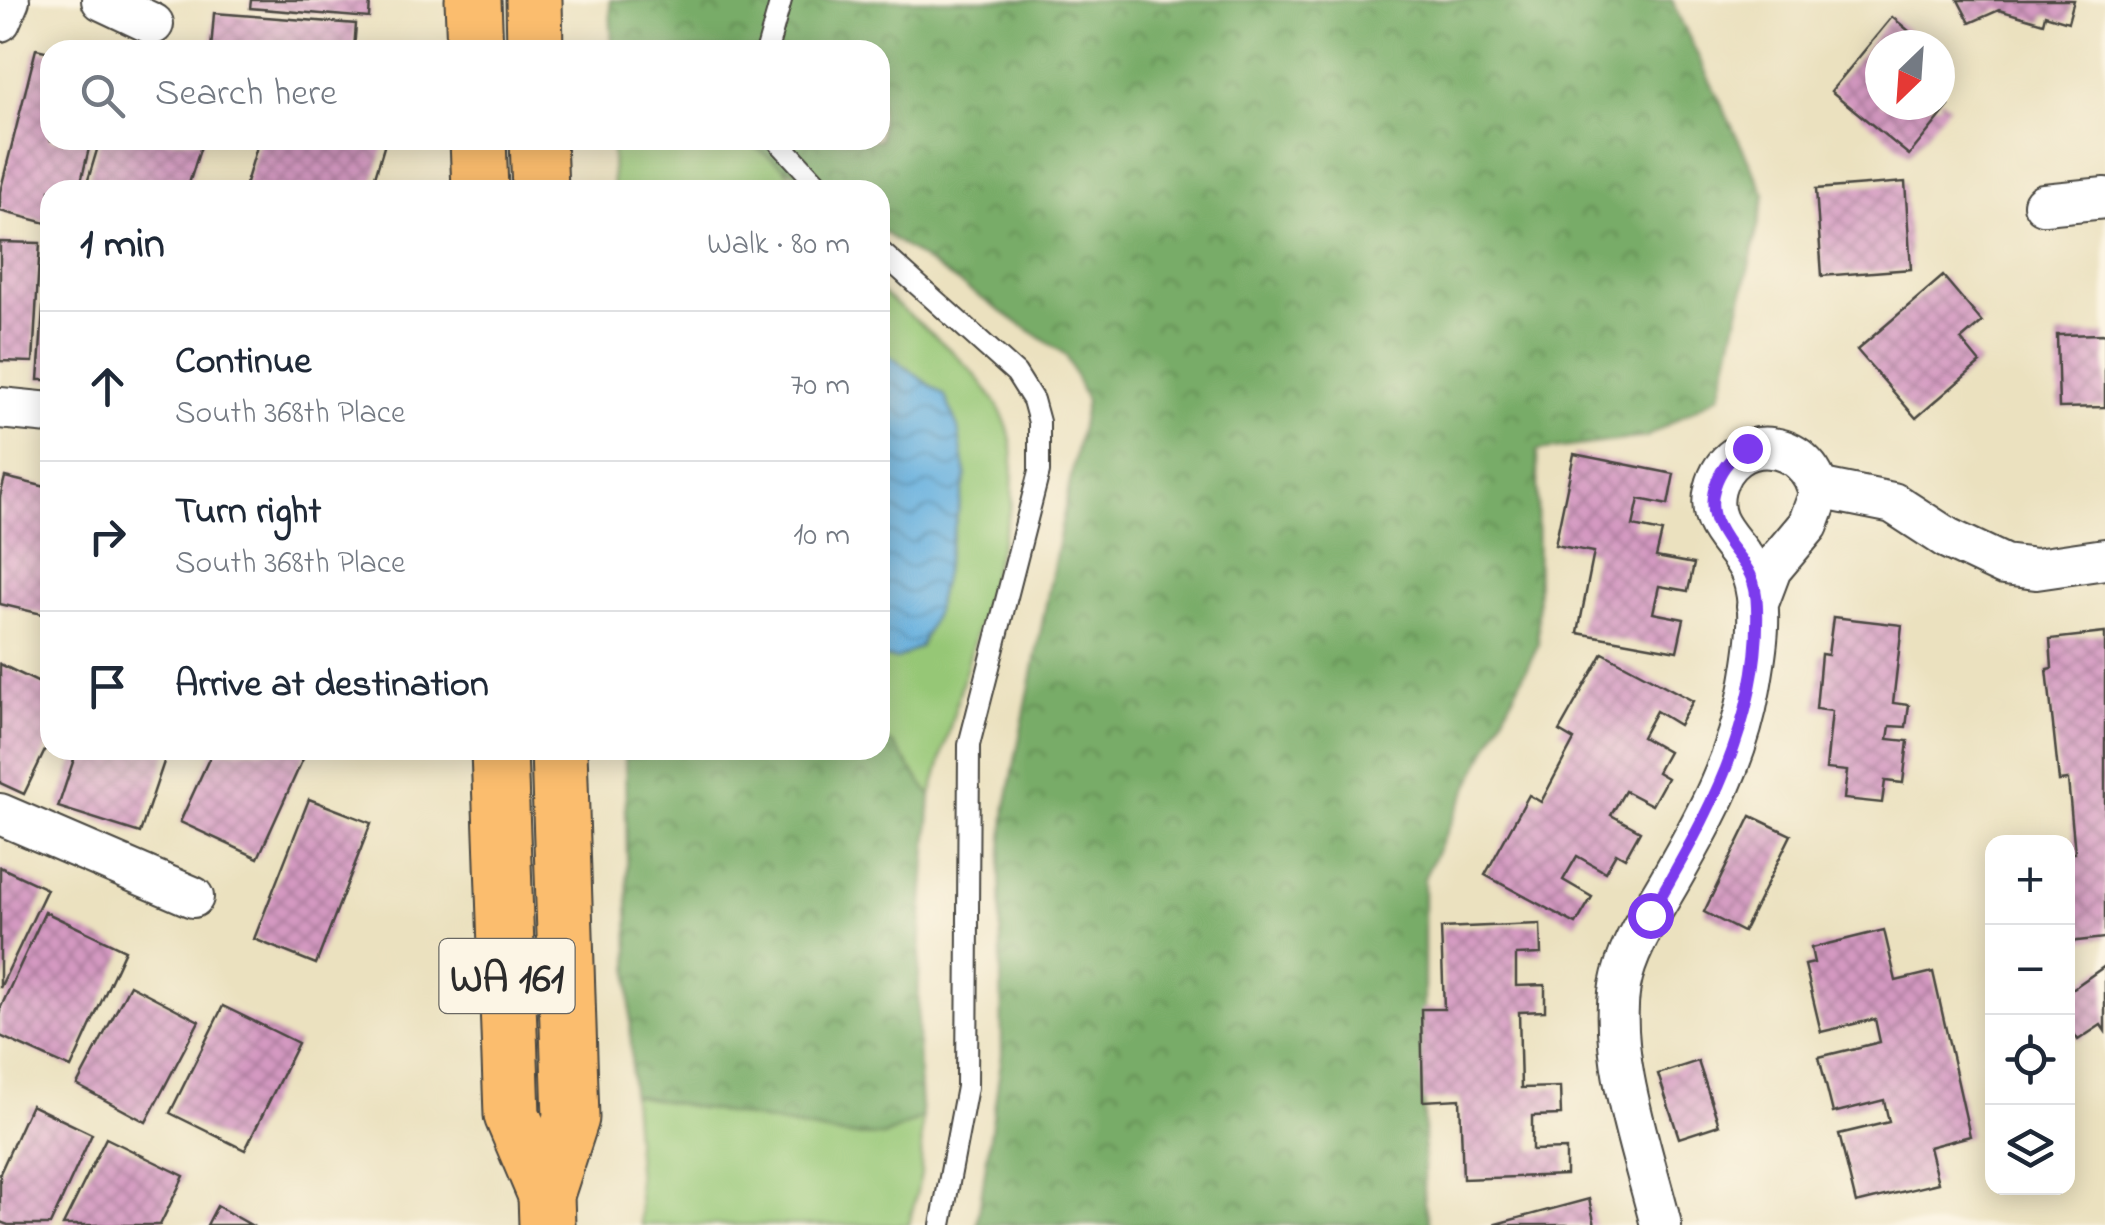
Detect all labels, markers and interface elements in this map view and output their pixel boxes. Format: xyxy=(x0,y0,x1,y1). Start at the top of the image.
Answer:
north arrow xyxy=(1865,30,1955,120)
search box xyxy=(40,40,890,150)
text: Search here xyxy=(155,67,337,123)
icon: search xyxy=(75,68,130,123)
text: 1 min xyxy=(80,215,165,276)
text: Walk · 80 m xyxy=(707,222,850,269)
text: Continue xyxy=(175,335,311,391)
icon: ahead xyxy=(80,359,135,414)
text: 70 m xyxy=(790,363,850,410)
text: South 368th Place xyxy=(175,391,405,438)
route end xyxy=(1725,426,1771,472)
text: Turn right xyxy=(175,485,321,541)
icon: right xyxy=(80,509,135,564)
text: 10 m xyxy=(793,513,850,560)
text: South 368th Place xyxy=(175,541,405,588)
text: Arrive at destination xyxy=(175,658,489,714)
icon: arrive xyxy=(80,659,135,714)
map controls xyxy=(1985,835,2075,1195)
button: + xyxy=(1985,835,2075,925)
route start xyxy=(1628,893,1674,939)
button: − xyxy=(1985,925,2075,1015)
road number: WA 161 xyxy=(440,939,574,1013)
button: locate xyxy=(1985,1015,2075,1105)
button: layers xyxy=(1985,1105,2075,1195)

